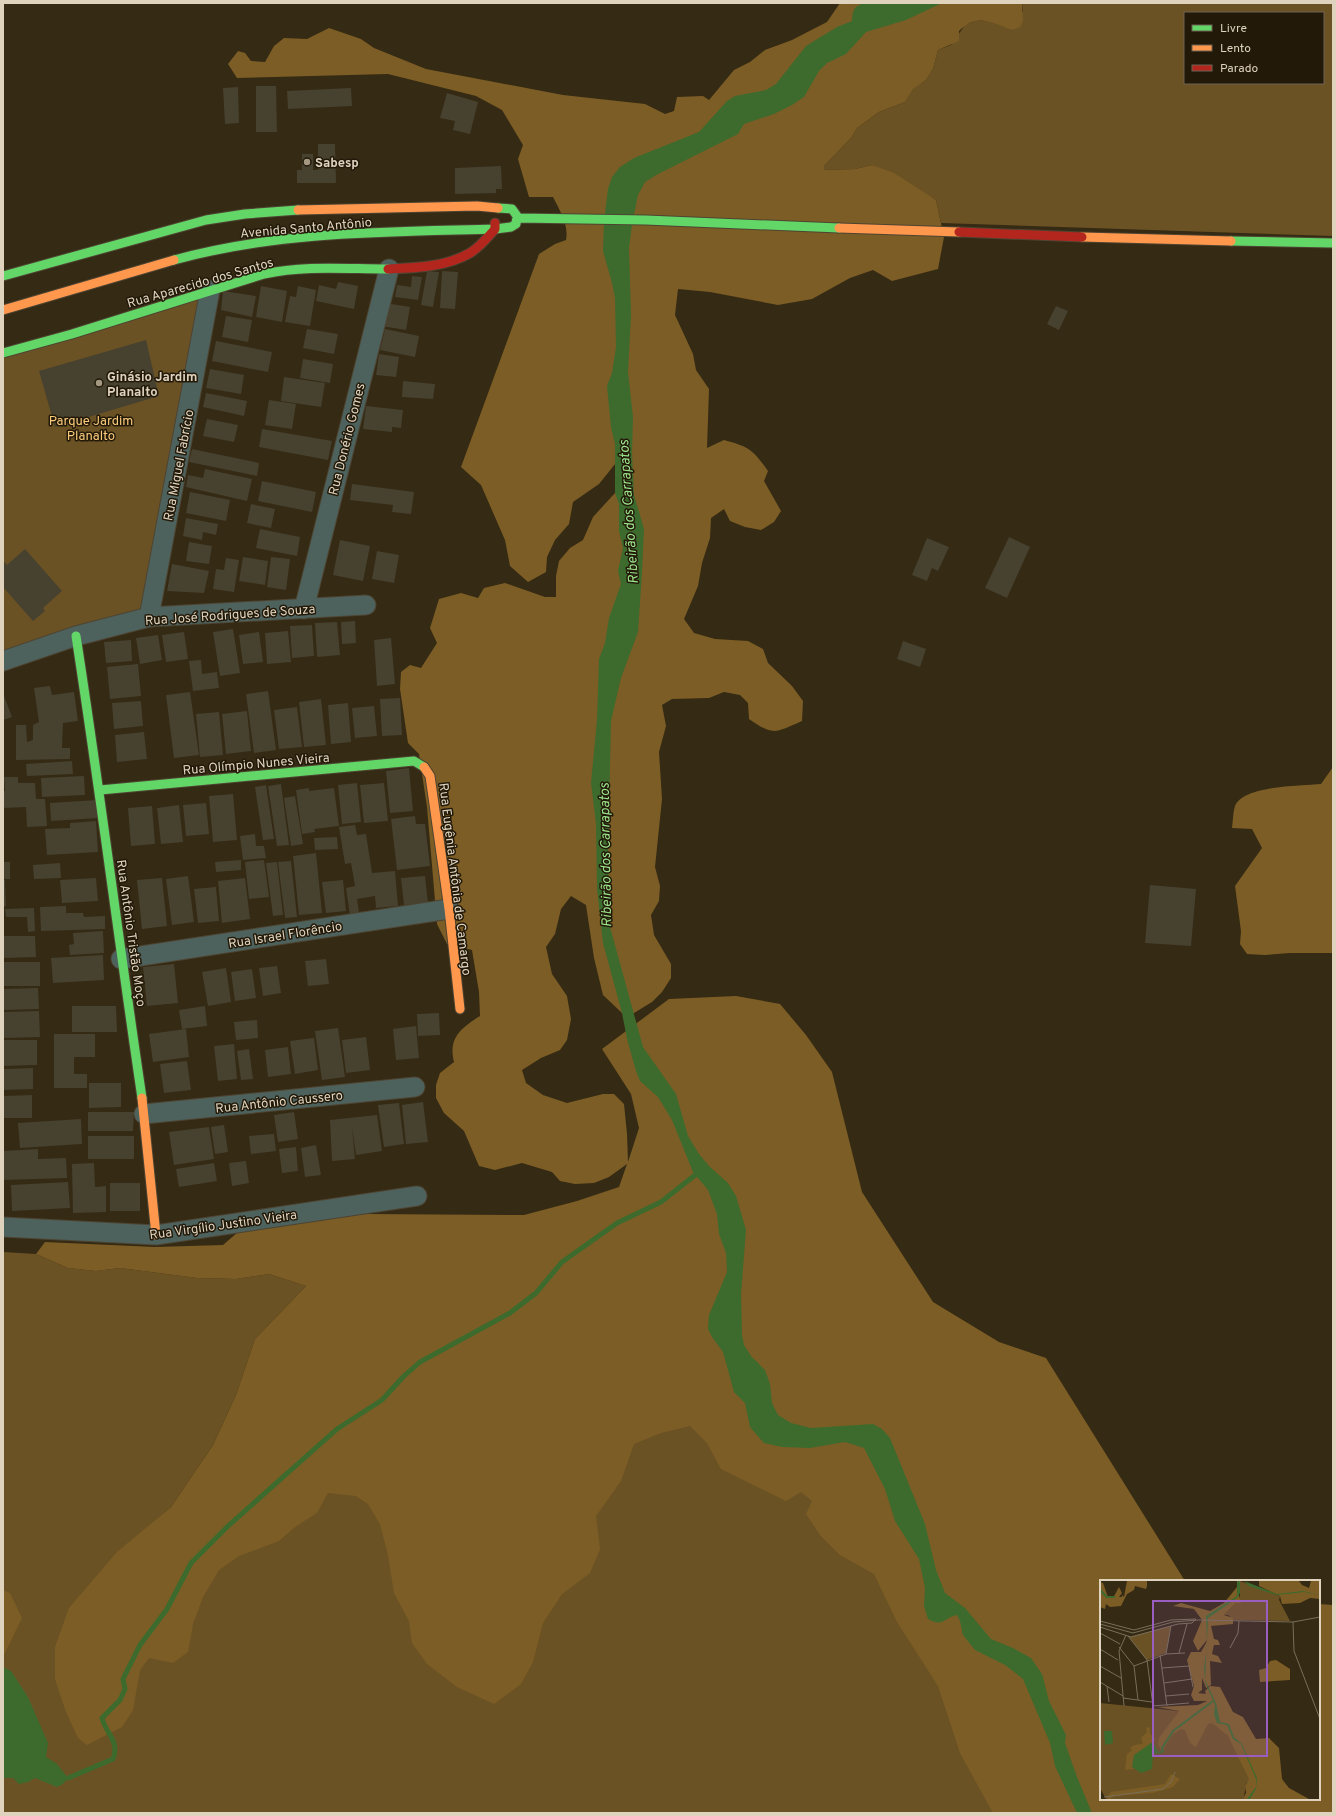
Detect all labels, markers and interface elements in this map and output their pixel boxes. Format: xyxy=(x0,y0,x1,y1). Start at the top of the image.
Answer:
legend xyxy=(1184,12,1324,84)
text: Livre xyxy=(1220,21,1247,37)
text: Lento xyxy=(1220,41,1251,57)
text: Parado xyxy=(1220,61,1258,77)
place label: Sabesp xyxy=(315,156,359,172)
marker: Sabesp xyxy=(302,157,312,167)
street label: Avenida Santo Antônio xyxy=(240,215,373,243)
street label: Rua Aparecido dos Santos xyxy=(126,255,276,312)
place label: Ginásio Jardim Planalto xyxy=(107,370,197,401)
marker: Ginásio Jardim Planalto xyxy=(94,378,104,388)
street label: Rua Donério Gomes xyxy=(326,382,370,497)
street label: Rua Miguel Fabrício xyxy=(161,408,199,523)
park label: Parque Jardim Planalto xyxy=(49,414,133,445)
water label: Ribeirão dos Carrapatos xyxy=(616,438,643,585)
street label: Rua José Rodrigues de Souza xyxy=(144,602,316,630)
street label: Rua Olímpio Nunes Vieira xyxy=(182,751,330,779)
street label: Rua Eugênia Antônia de Camargo xyxy=(434,782,474,976)
water label: Ribeirão dos Carrapatos xyxy=(597,782,616,927)
street label: Rua Antônio Tristão Moço xyxy=(112,859,148,1008)
street label: Rua Israel Florêncio xyxy=(227,919,343,953)
street label: Rua Antônio Caussero xyxy=(215,1088,344,1118)
street label: Rua Virgílio Justino Vieira xyxy=(149,1208,298,1244)
inset map xyxy=(1100,1580,1320,1800)

